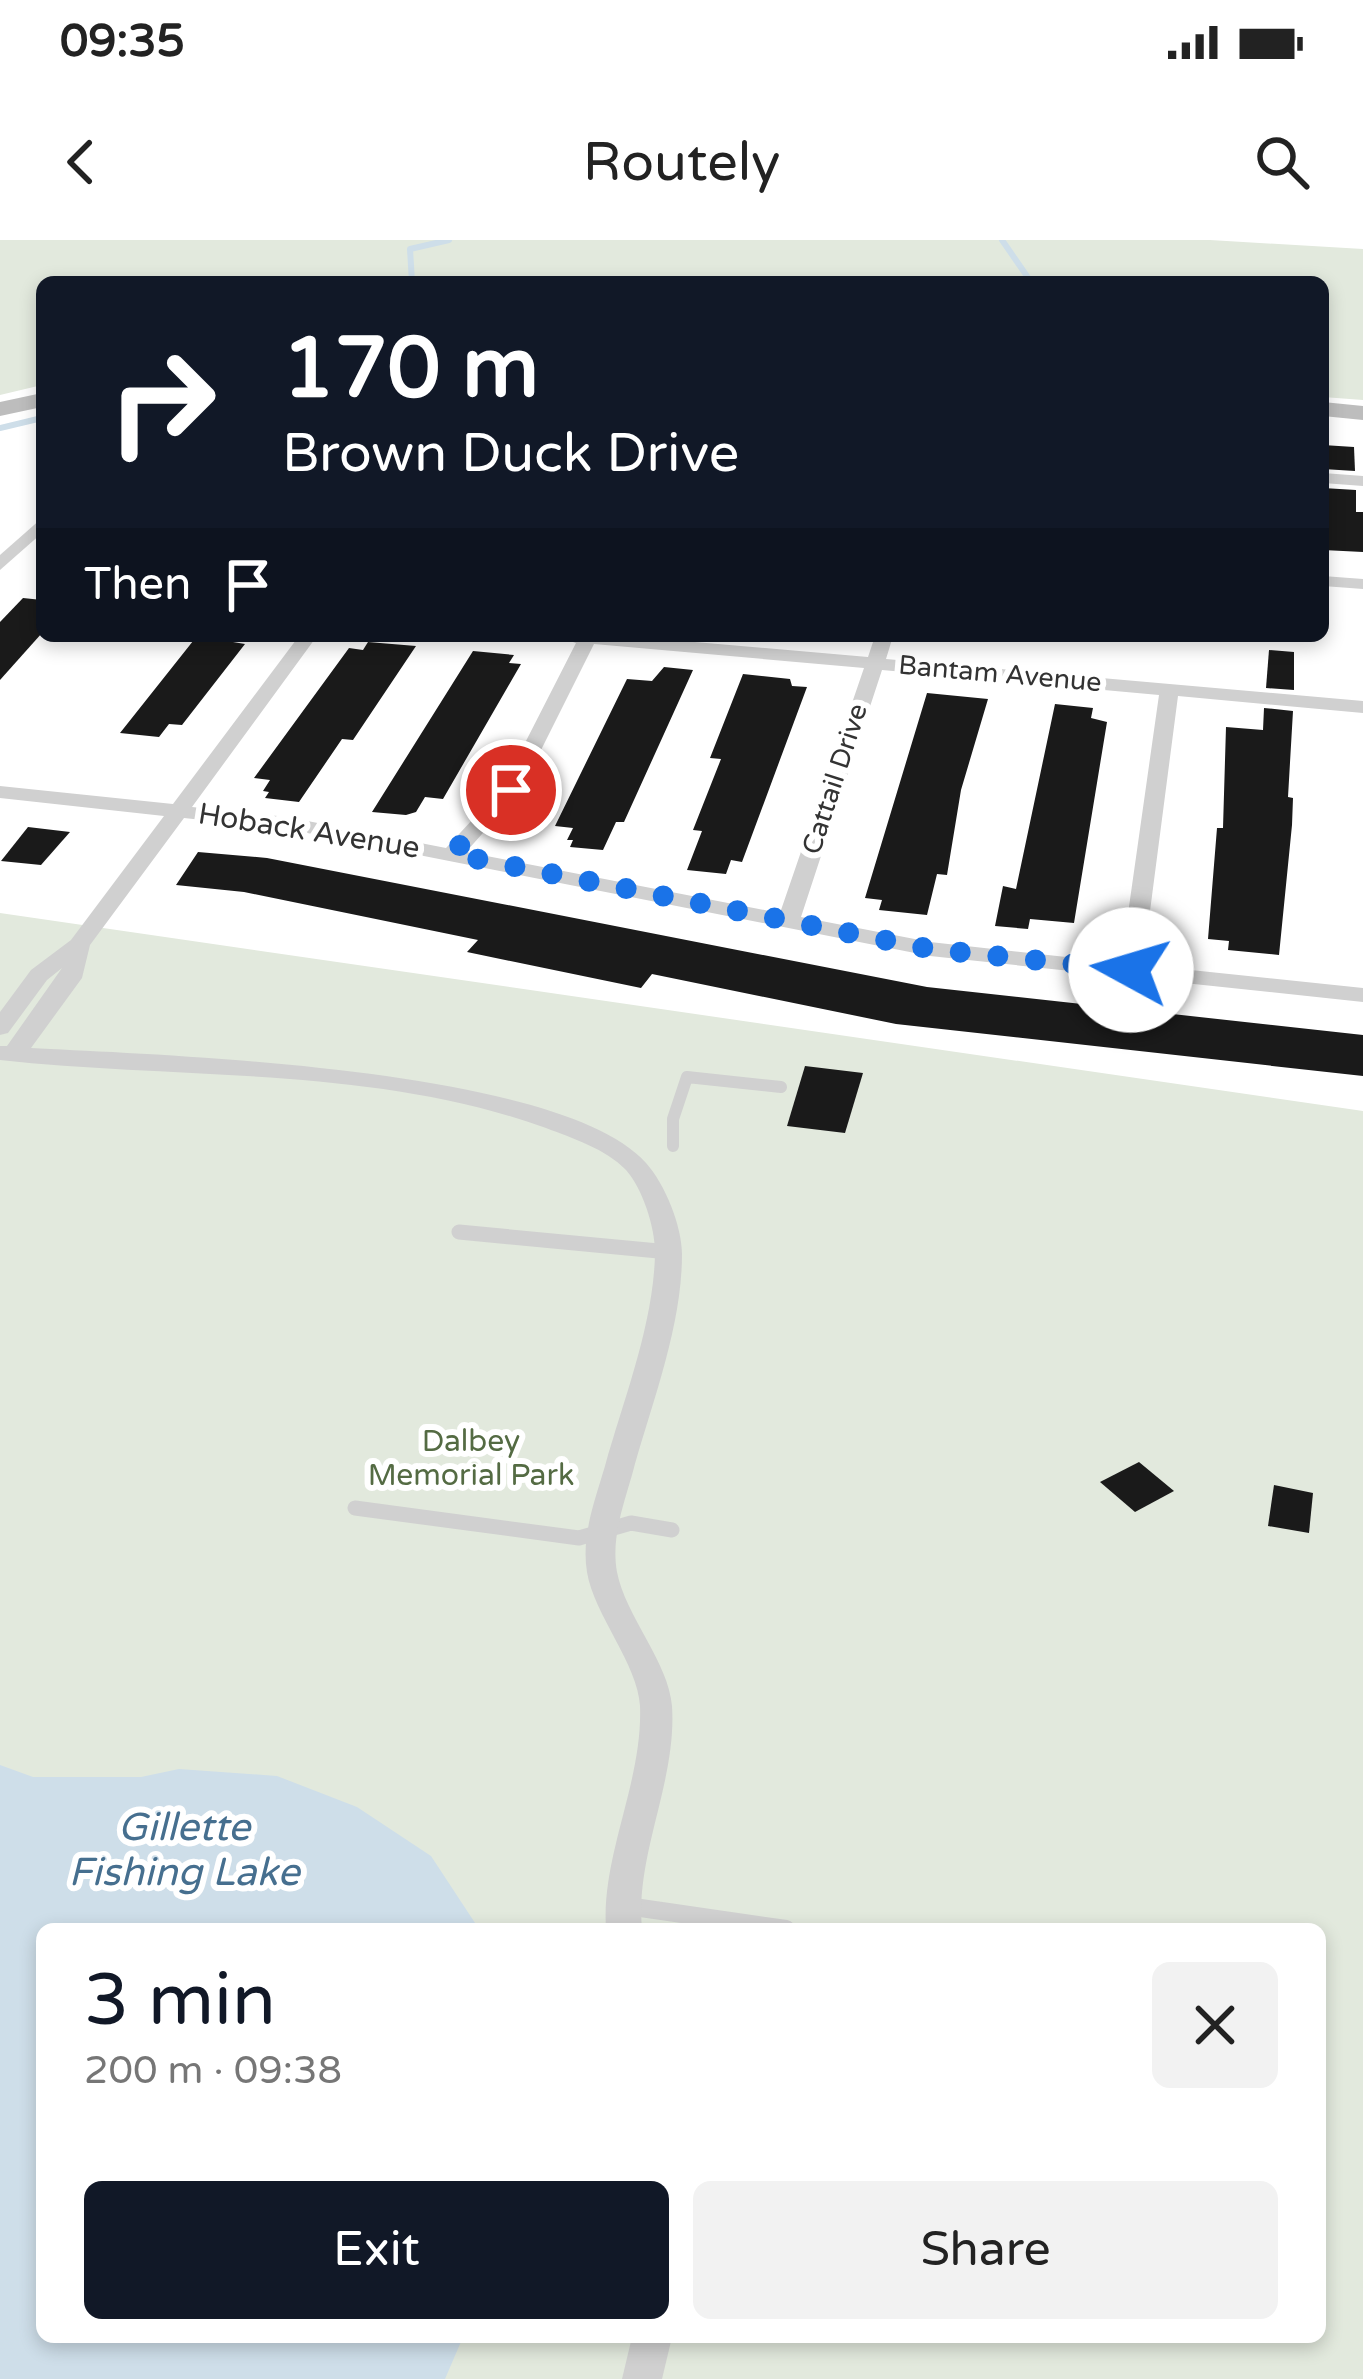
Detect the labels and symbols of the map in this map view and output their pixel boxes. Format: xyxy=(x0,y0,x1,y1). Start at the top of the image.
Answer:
street label: Bantam Avenue xyxy=(897,649,1103,699)
street label: Cattail Drive xyxy=(795,700,875,858)
pin xyxy=(460,739,562,841)
street label: Hoback Avenue xyxy=(196,795,422,867)
position arrow xyxy=(1068,907,1194,1033)
park label: Dalbey Memorial Park xyxy=(368,1423,574,1494)
water label: Gillette Fishing Lake xyxy=(68,1804,301,1896)

